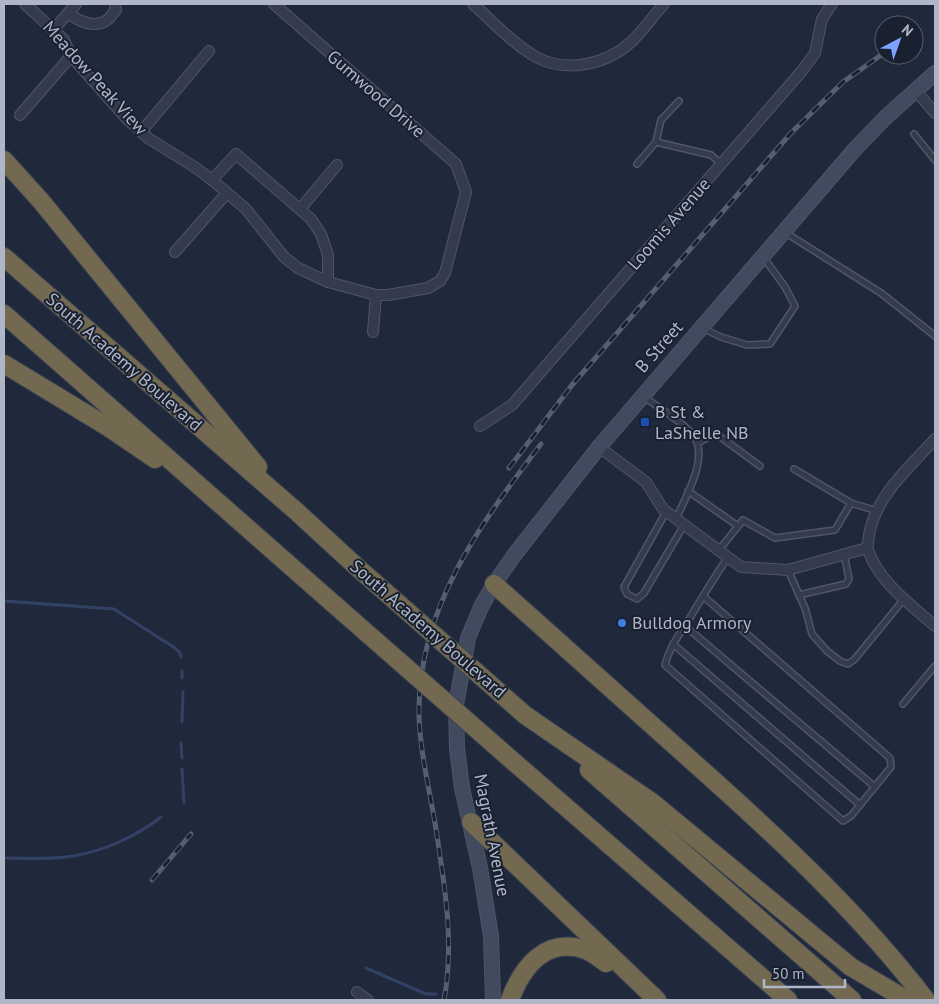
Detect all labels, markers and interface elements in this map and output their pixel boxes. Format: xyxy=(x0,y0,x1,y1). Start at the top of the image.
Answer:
north arrow xyxy=(874,15,924,65)
street label: Meadow Peak View xyxy=(38,16,153,140)
text: N xyxy=(898,20,917,40)
street label: Gumwood Drive xyxy=(323,45,430,142)
street label: Loomis Avenue xyxy=(622,173,715,275)
street label: South Academy Boulevard xyxy=(41,287,207,436)
street label: B Street xyxy=(630,316,687,377)
place label: B St & LaShelle NB xyxy=(655,400,749,444)
marker: B St & LaShelle NB xyxy=(639,416,651,428)
street label: South Academy Boulevard xyxy=(345,554,511,703)
place label: Bulldog Armory xyxy=(632,611,752,634)
marker: Bulldog Armory xyxy=(616,617,628,629)
street label: Magrath Avenue xyxy=(469,772,516,898)
scale bar xyxy=(764,956,845,988)
text: 50 m xyxy=(772,964,805,983)

